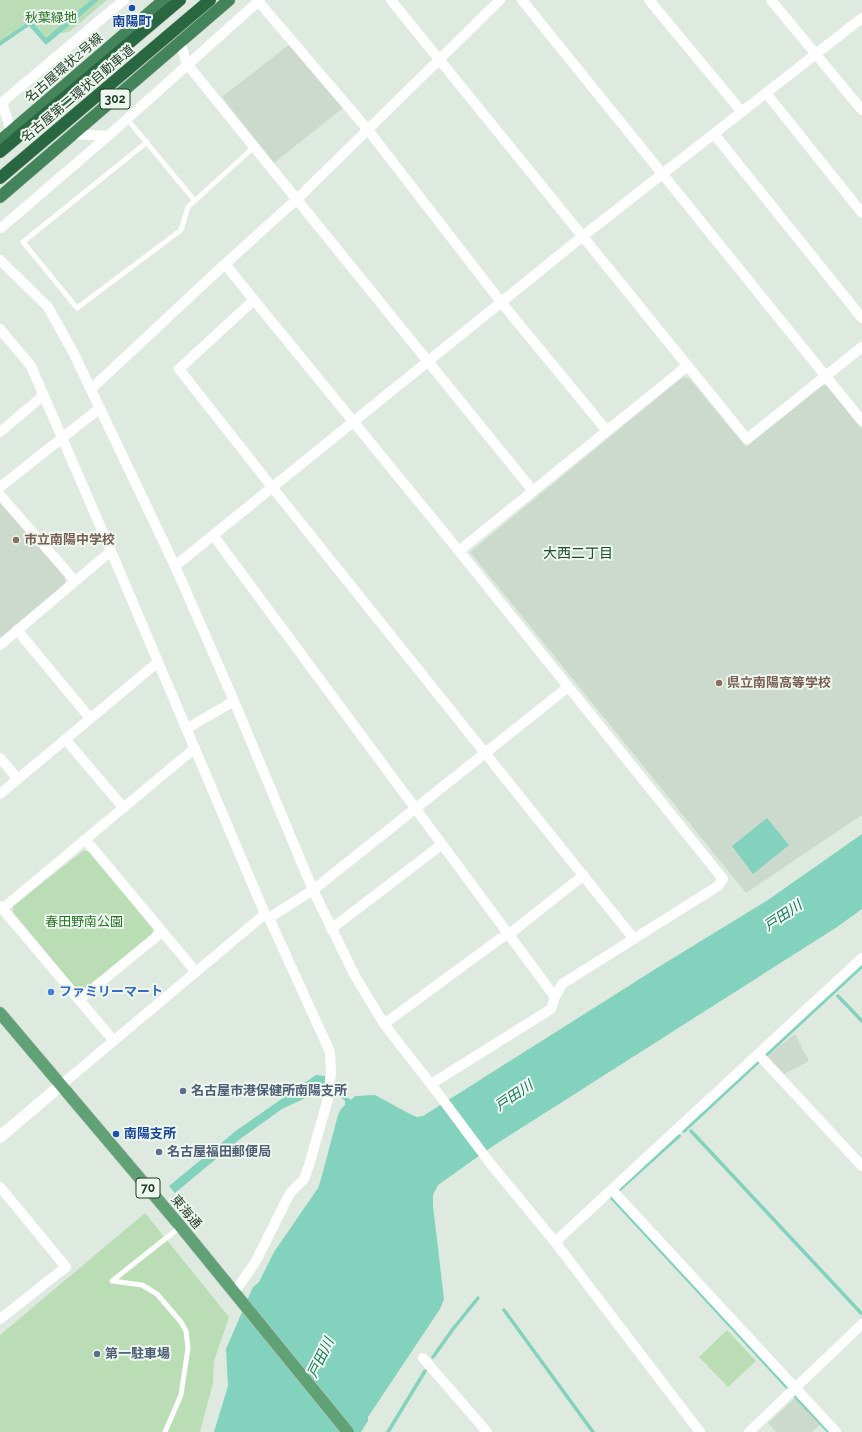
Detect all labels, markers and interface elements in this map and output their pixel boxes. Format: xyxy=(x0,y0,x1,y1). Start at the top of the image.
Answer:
marker: 南陽町 xyxy=(127,3,137,13)
park label: 秋葉緑地 xyxy=(25,10,77,26)
place label: 南陽町 xyxy=(113,14,151,30)
street label: 名古屋環状2号線 xyxy=(22,30,106,106)
street label: 名古屋第二環状自動車道 xyxy=(18,42,138,146)
road number: 302 xyxy=(100,89,130,109)
place label: 市立南陽中学校 xyxy=(24,532,115,548)
marker: 市立南陽中学校 xyxy=(11,535,21,545)
district label: 大西二丁目 xyxy=(543,546,613,562)
place label: 県立南陽高等学校 xyxy=(727,675,831,691)
marker: 県立南陽高等学校 xyxy=(714,678,724,688)
water label: 戸田川 xyxy=(761,897,805,935)
park label: 春田野南公園 xyxy=(45,914,123,930)
place label: ファミリーマート xyxy=(59,984,163,1000)
marker: ファミリーマート xyxy=(46,987,56,997)
water label: 戸田川 xyxy=(492,1077,536,1115)
place label: 名古屋市港保健所南陽支所 xyxy=(191,1083,347,1099)
marker: 名古屋市港保健所南陽支所 xyxy=(178,1086,188,1096)
place label: 南陽支所 xyxy=(124,1126,176,1142)
marker: 南陽支所 xyxy=(111,1129,121,1139)
place label: 名古屋福田郵便局 xyxy=(167,1144,271,1160)
marker: 名古屋福田郵便局 xyxy=(154,1147,164,1157)
road number: 70 xyxy=(136,1178,160,1198)
street label: 東海通 xyxy=(167,1192,205,1232)
water label: 戸田川 xyxy=(304,1335,338,1381)
place label: 第一駐車場 xyxy=(105,1346,170,1362)
marker: 第一駐車場 xyxy=(92,1349,102,1359)

